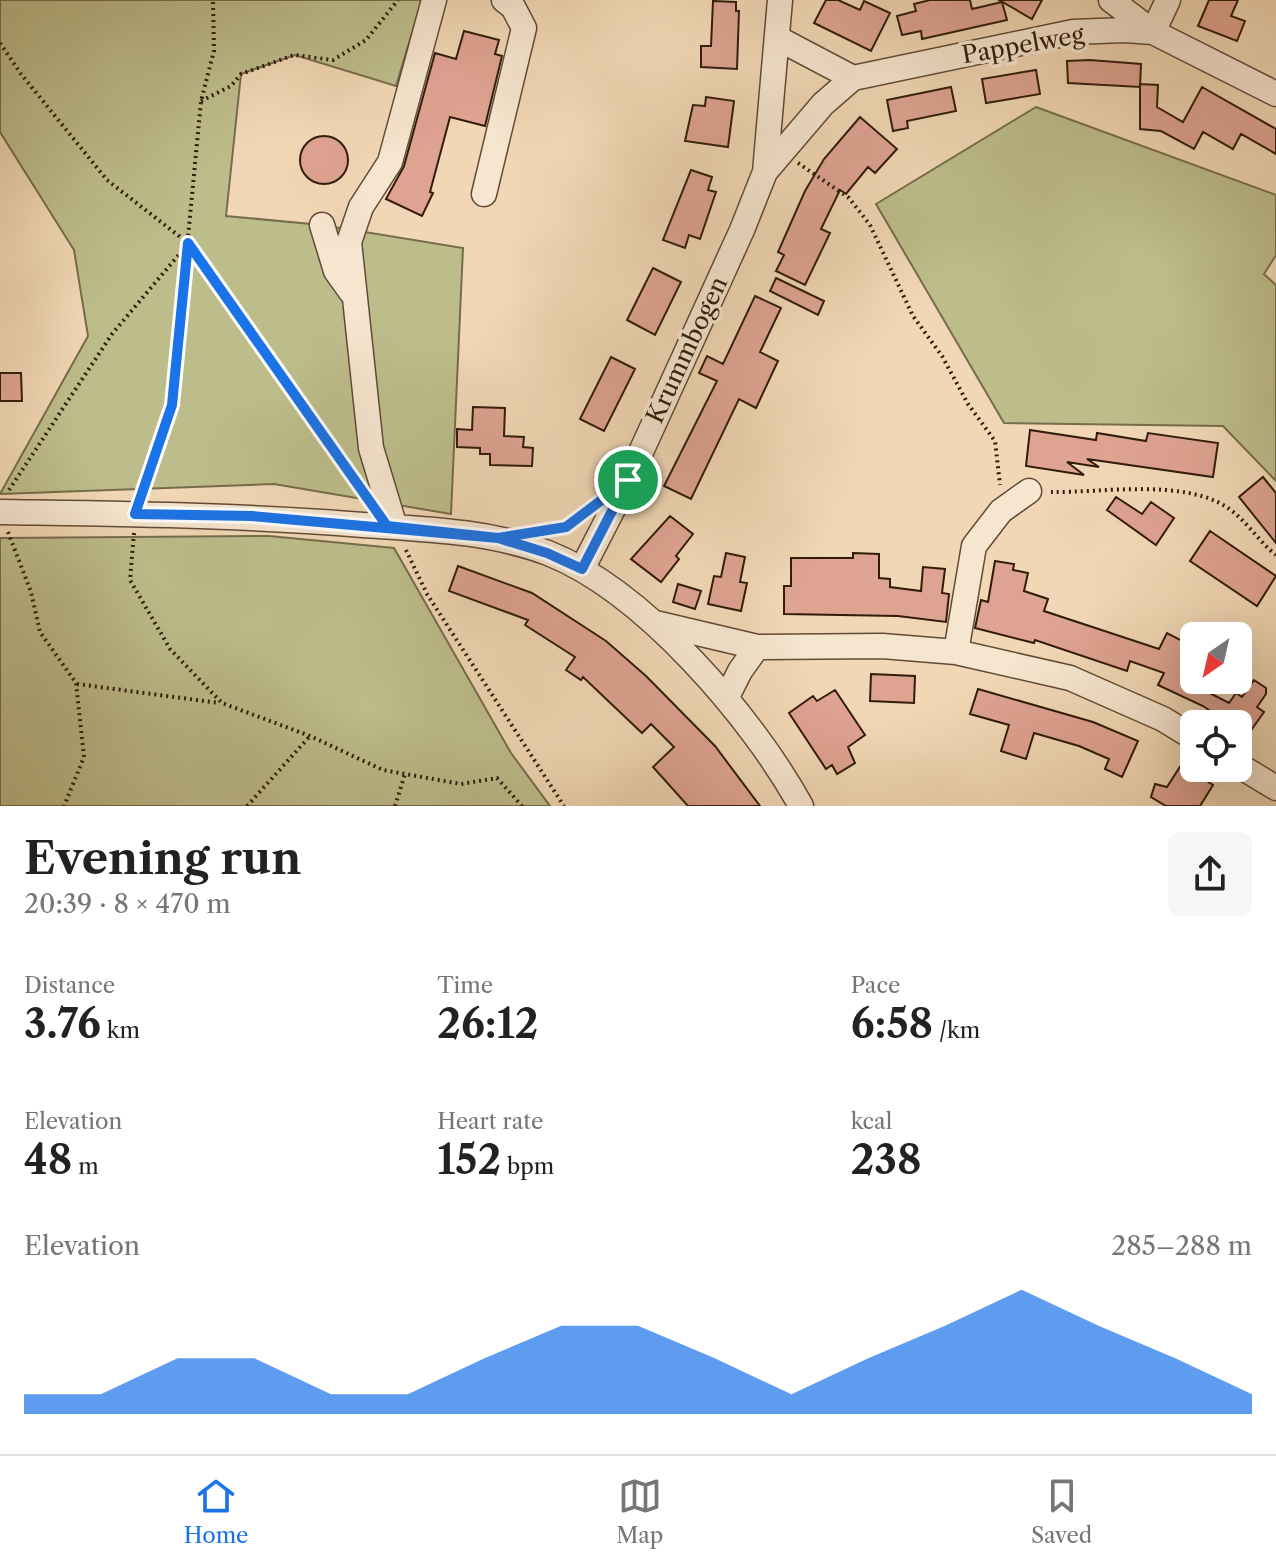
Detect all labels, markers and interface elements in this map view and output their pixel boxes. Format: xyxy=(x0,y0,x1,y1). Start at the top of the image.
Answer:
street label: Pappelweg xyxy=(960,19,1087,70)
street label: Krummbogen xyxy=(640,272,733,428)
pin xyxy=(594,446,662,514)
icon: arrive xyxy=(606,458,650,502)
north arrow xyxy=(1180,622,1252,694)
map controls xyxy=(1180,622,1252,782)
button: locate xyxy=(1180,710,1252,782)
text: Evening run xyxy=(24,831,301,885)
button: share xyxy=(1168,832,1252,916)
text: 20:39 · 8 × 470 m xyxy=(24,888,231,920)
text: Distance xyxy=(24,972,115,999)
text: Time xyxy=(437,972,493,999)
text: Pace xyxy=(851,972,900,999)
text: 3.76 xyxy=(24,999,101,1048)
text: 26:12 xyxy=(437,999,538,1048)
text: 6:58 xyxy=(851,999,933,1048)
text: km xyxy=(101,1017,140,1044)
text: /km xyxy=(933,1017,980,1044)
text: Elevation xyxy=(24,1108,122,1135)
text: Heart rate xyxy=(437,1108,543,1135)
text: kcal xyxy=(851,1108,892,1135)
text: 48 xyxy=(24,1135,72,1184)
text: 152 xyxy=(437,1135,501,1184)
text: 238 xyxy=(851,1135,922,1184)
text: m xyxy=(72,1153,99,1180)
text: bpm xyxy=(501,1153,554,1180)
text: Elevation xyxy=(24,1230,140,1262)
text: 285–288 m xyxy=(1111,1230,1252,1262)
tab: Home xyxy=(184,1474,248,1549)
tab: Map xyxy=(616,1474,663,1549)
tab: Saved xyxy=(1031,1474,1092,1549)

